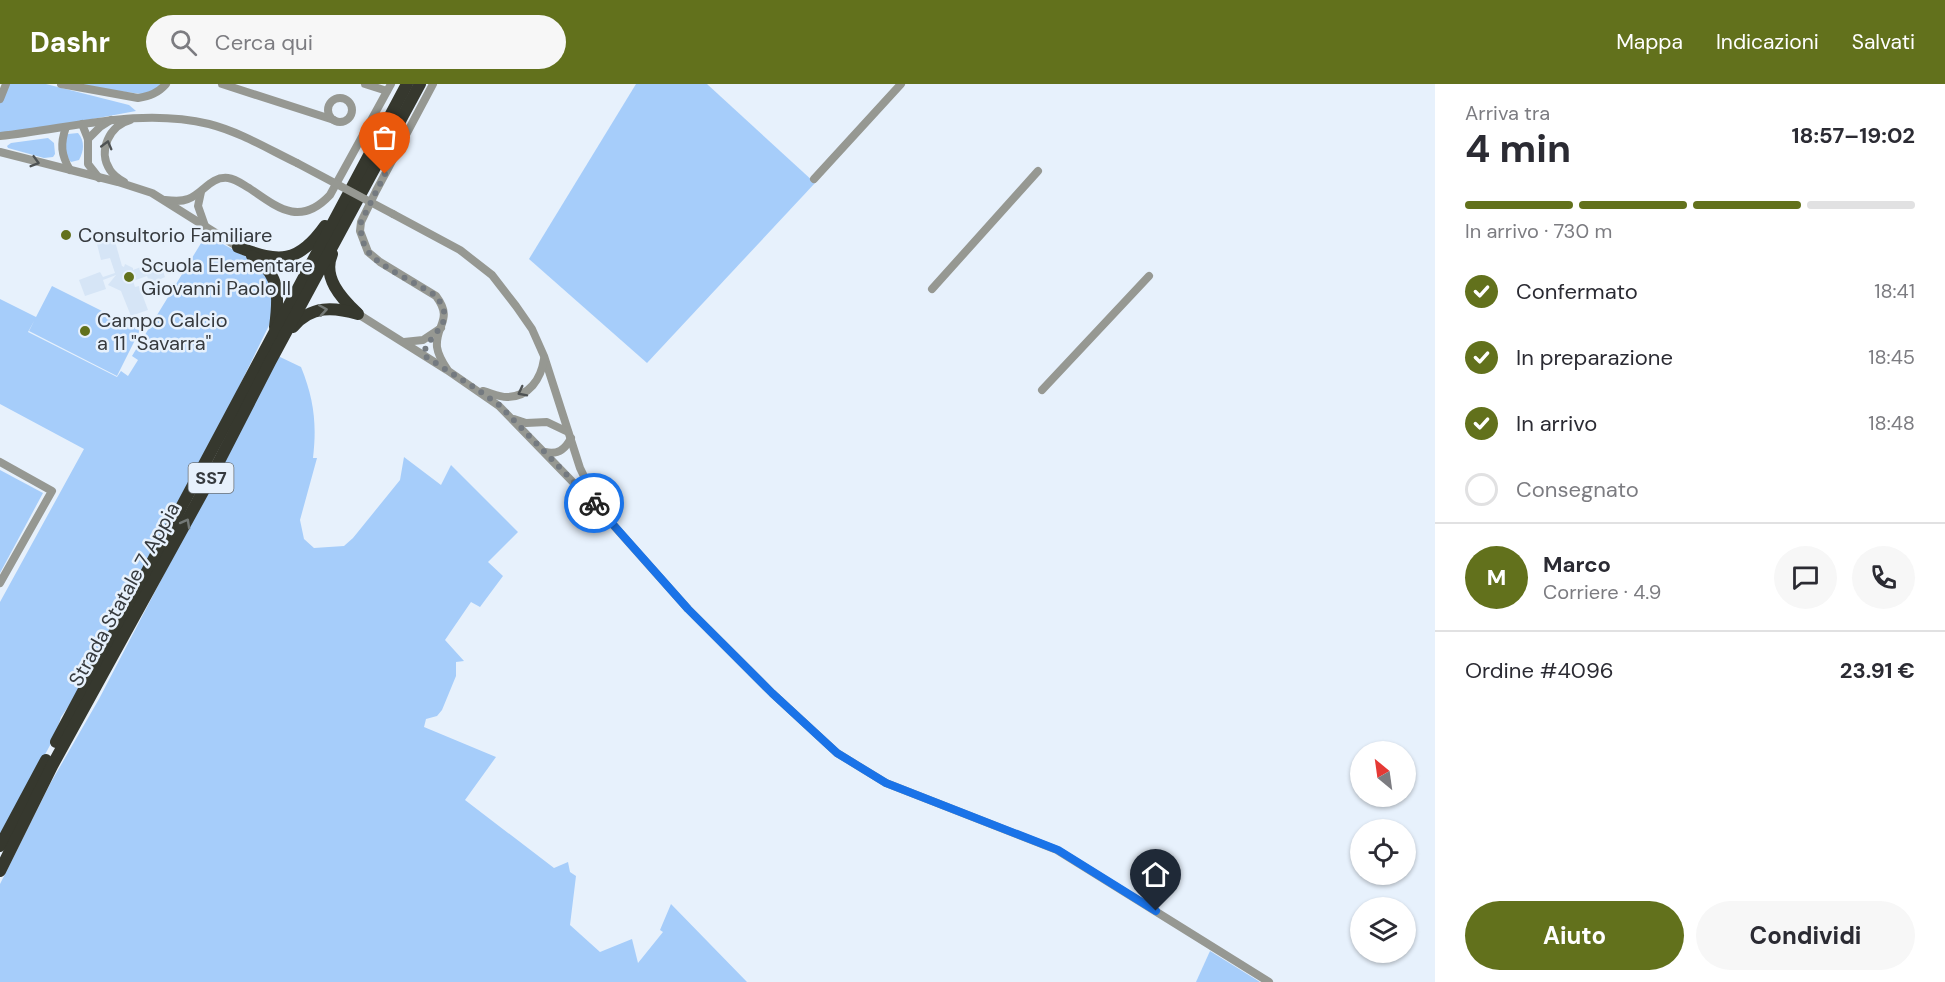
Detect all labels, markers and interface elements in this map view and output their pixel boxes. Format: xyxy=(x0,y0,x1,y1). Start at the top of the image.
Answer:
search box xyxy=(146,15,566,69)
text: Dashr xyxy=(30,24,110,61)
icon: search xyxy=(167,26,200,59)
text: Cerca qui xyxy=(215,28,313,57)
text: Mappa xyxy=(1616,28,1683,56)
text: Indicazioni xyxy=(1716,28,1819,56)
text: Salvati xyxy=(1852,28,1915,56)
text: Arriva tra xyxy=(1465,100,1550,126)
pin xyxy=(359,112,410,174)
icon: bag xyxy=(368,121,401,154)
text: 18:57–19:02 xyxy=(1791,121,1915,150)
text: 4 min xyxy=(1465,123,1571,174)
one-way arrow xyxy=(100,140,112,151)
one-way arrow xyxy=(30,154,40,167)
text: In arrivo · 730 m xyxy=(1465,218,1612,244)
place label: Consultorio Familiare xyxy=(78,222,272,248)
marker: Consultorio Familiare xyxy=(59,228,73,242)
place label: Scuola Elementare Giovanni Paolo II xyxy=(141,252,313,301)
marker: Scuola Elementare Giovanni Paolo II xyxy=(122,270,136,284)
icon: check xyxy=(1465,275,1498,308)
text: Confermato xyxy=(1516,277,1638,306)
text: 18:41 xyxy=(1874,278,1915,304)
one-way arrow xyxy=(318,305,327,317)
place label: Campo Calcio a 11 "Savarra" xyxy=(97,307,228,356)
marker: Campo Calcio a 11 "Savarra" xyxy=(78,324,92,338)
icon: check xyxy=(1465,341,1498,374)
text: In preparazione xyxy=(1516,343,1673,372)
text: 18:45 xyxy=(1868,344,1915,370)
one-way arrow xyxy=(517,384,528,396)
icon: check xyxy=(1465,407,1498,440)
text: In arrivo xyxy=(1516,409,1597,438)
text: 18:48 xyxy=(1868,410,1915,436)
road number: SS7 xyxy=(188,463,234,493)
courier xyxy=(564,473,624,533)
text: Consegnato xyxy=(1516,475,1639,504)
icon: bike xyxy=(578,487,611,520)
street label: Strada Statale 7 Appia xyxy=(63,497,185,691)
one-way arrow xyxy=(179,518,190,529)
button: chat xyxy=(1774,546,1837,609)
button: phone xyxy=(1852,546,1915,609)
text: Marco xyxy=(1543,550,1611,579)
text: M xyxy=(1487,563,1506,592)
text: Corriere · 4.9 xyxy=(1543,579,1661,605)
text: Ordine #4096 xyxy=(1465,656,1614,685)
text: 23.91 € xyxy=(1840,656,1915,685)
north arrow xyxy=(1350,741,1416,807)
map controls xyxy=(1350,741,1416,963)
button: locate xyxy=(1350,819,1416,885)
pin xyxy=(1130,849,1181,911)
icon: home xyxy=(1139,858,1172,891)
button: layers xyxy=(1350,897,1416,963)
button: Aiuto xyxy=(1465,901,1684,970)
button: Condividi xyxy=(1696,901,1915,970)

